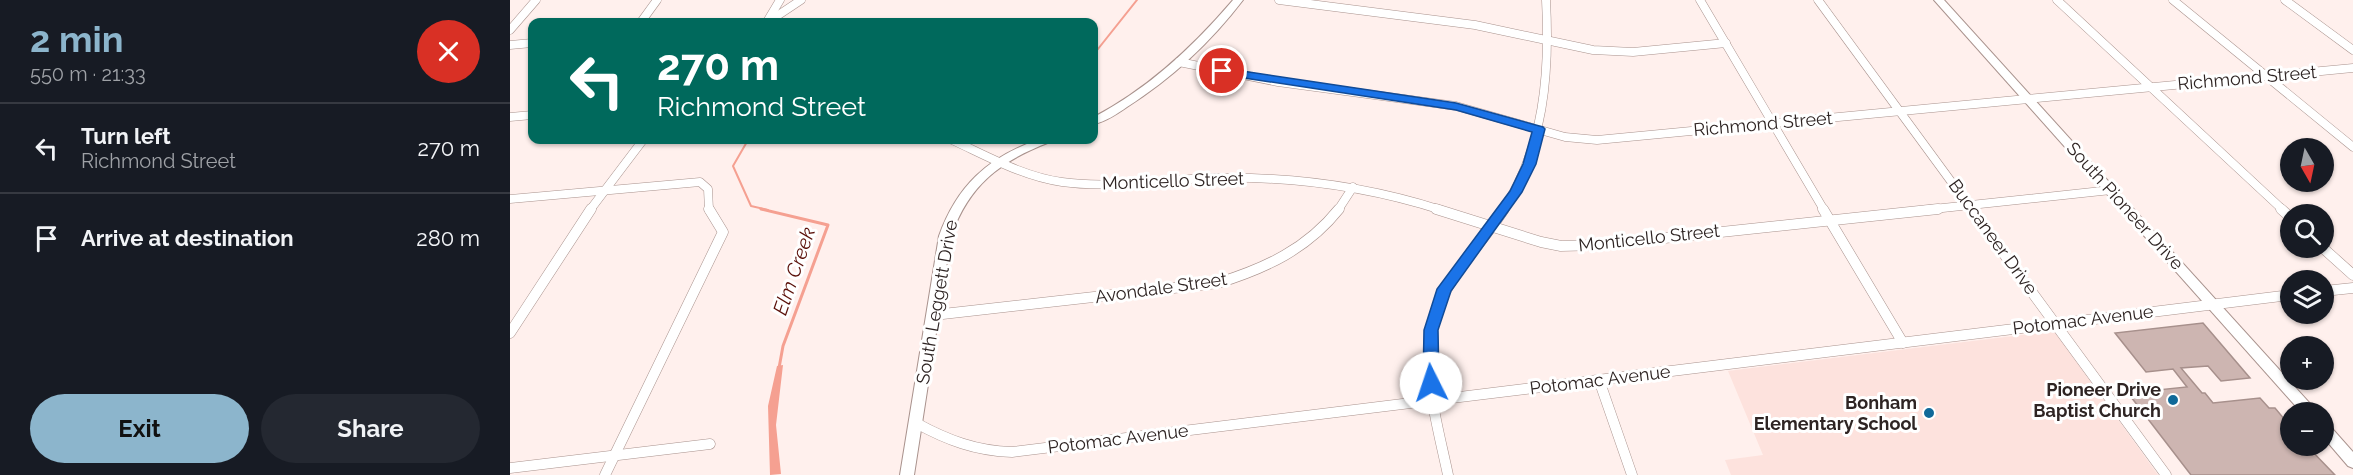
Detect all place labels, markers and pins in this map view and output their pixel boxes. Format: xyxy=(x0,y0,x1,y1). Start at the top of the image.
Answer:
pin xyxy=(1196,45,1247,96)
place label: Pioneer Drive Baptist Church xyxy=(2033,379,2161,421)
place label: Bonham Elementary School xyxy=(1754,392,1917,434)
marker: Pioneer Drive Baptist Church xyxy=(2166,393,2180,407)
marker: Bonham Elementary School xyxy=(1922,406,1936,420)

